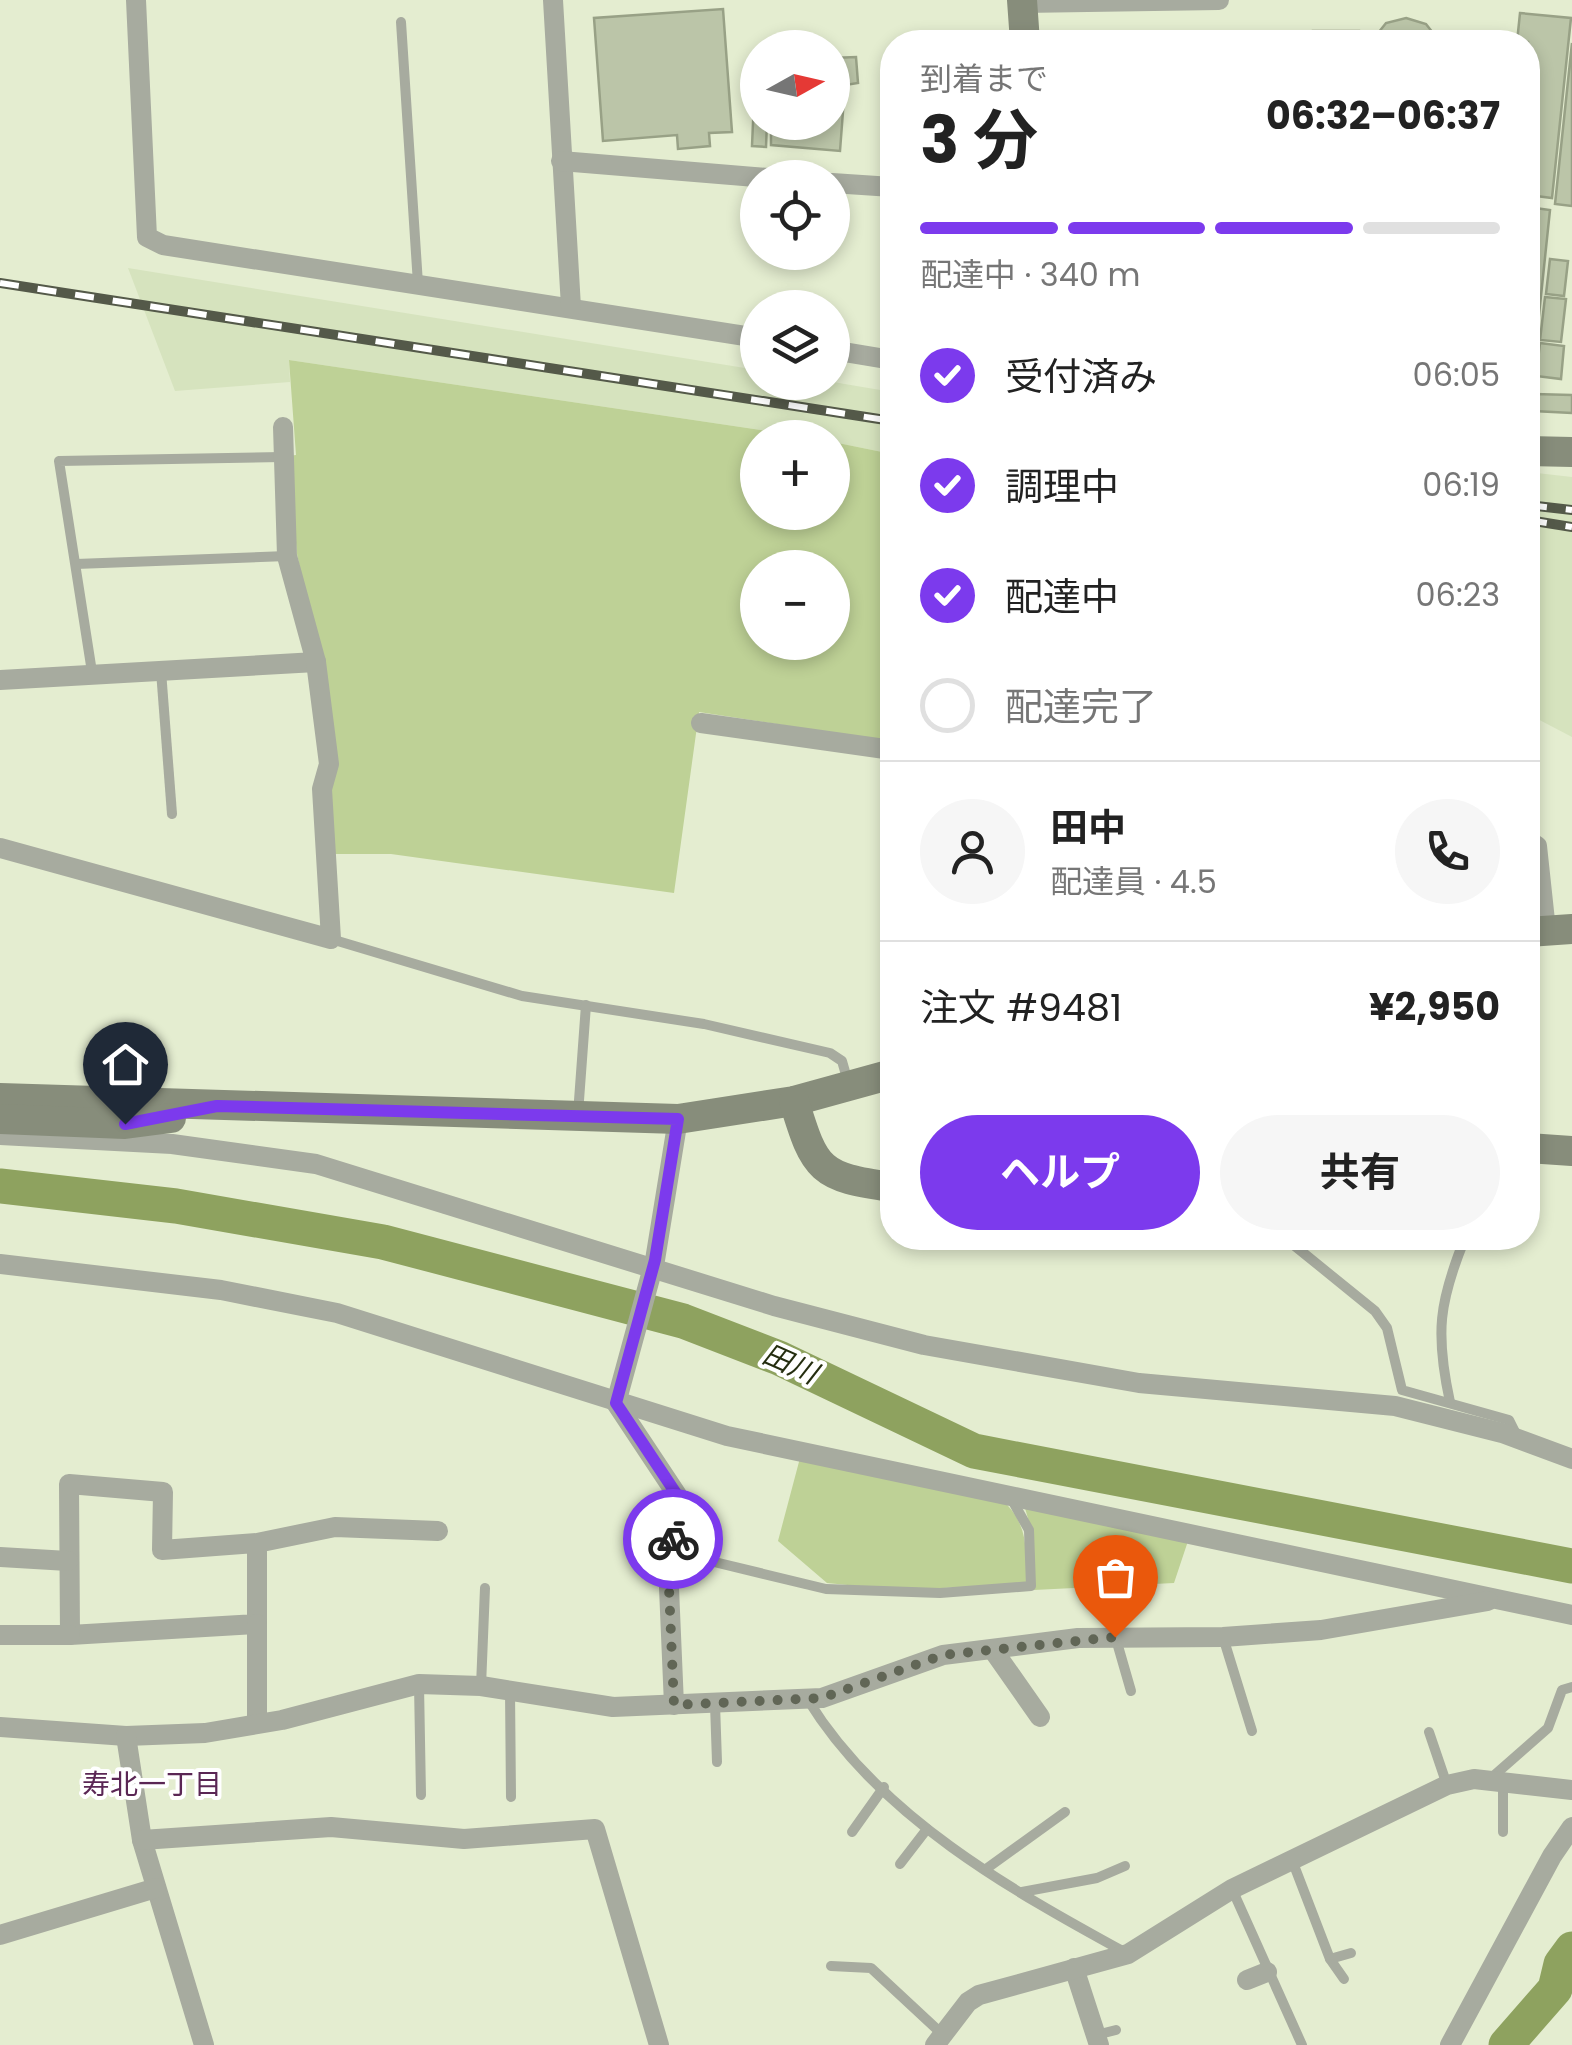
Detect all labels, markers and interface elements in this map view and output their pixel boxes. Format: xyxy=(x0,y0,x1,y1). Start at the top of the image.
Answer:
north arrow xyxy=(740,30,850,140)
map controls xyxy=(740,30,850,660)
text: 到着まで xyxy=(920,56,1048,101)
text: 06:32–06:37 xyxy=(1266,89,1500,142)
text: 3 分 xyxy=(920,95,1038,186)
button: locate xyxy=(740,160,850,270)
text: 配達中 · 340 m xyxy=(920,252,1140,297)
button: layers xyxy=(740,290,850,400)
icon: check xyxy=(920,348,975,403)
text: 受付済み xyxy=(1005,350,1157,403)
text: 06:05 xyxy=(1413,352,1500,397)
button: + xyxy=(740,420,850,530)
icon: check xyxy=(920,458,975,513)
text: 調理中 xyxy=(1005,460,1119,513)
text: 06:19 xyxy=(1422,462,1500,507)
button: − xyxy=(740,550,850,660)
icon: check xyxy=(920,568,975,623)
text: 配達中 xyxy=(1005,570,1119,623)
text: 06:23 xyxy=(1416,572,1500,617)
text: 配達完了 xyxy=(1005,680,1157,733)
button: person xyxy=(920,799,1025,904)
button: phone xyxy=(1395,799,1500,904)
text: 田中 xyxy=(1050,801,1126,854)
text: 配達員 · 4.5 xyxy=(1050,859,1217,904)
text: ¥2,950 xyxy=(1369,980,1500,1033)
text: 注文 #9481 xyxy=(920,981,1122,1034)
pin xyxy=(83,1022,168,1125)
icon: home xyxy=(98,1037,153,1092)
button: ヘルプ xyxy=(920,1115,1200,1230)
button: 共有 xyxy=(1220,1115,1500,1230)
water label: 田川 xyxy=(756,1335,826,1394)
courier xyxy=(623,1489,723,1589)
icon: bike xyxy=(646,1512,701,1567)
pin xyxy=(1073,1535,1158,1638)
icon: bag xyxy=(1088,1550,1143,1605)
district label: 寿北一丁目 xyxy=(82,1765,222,1804)

